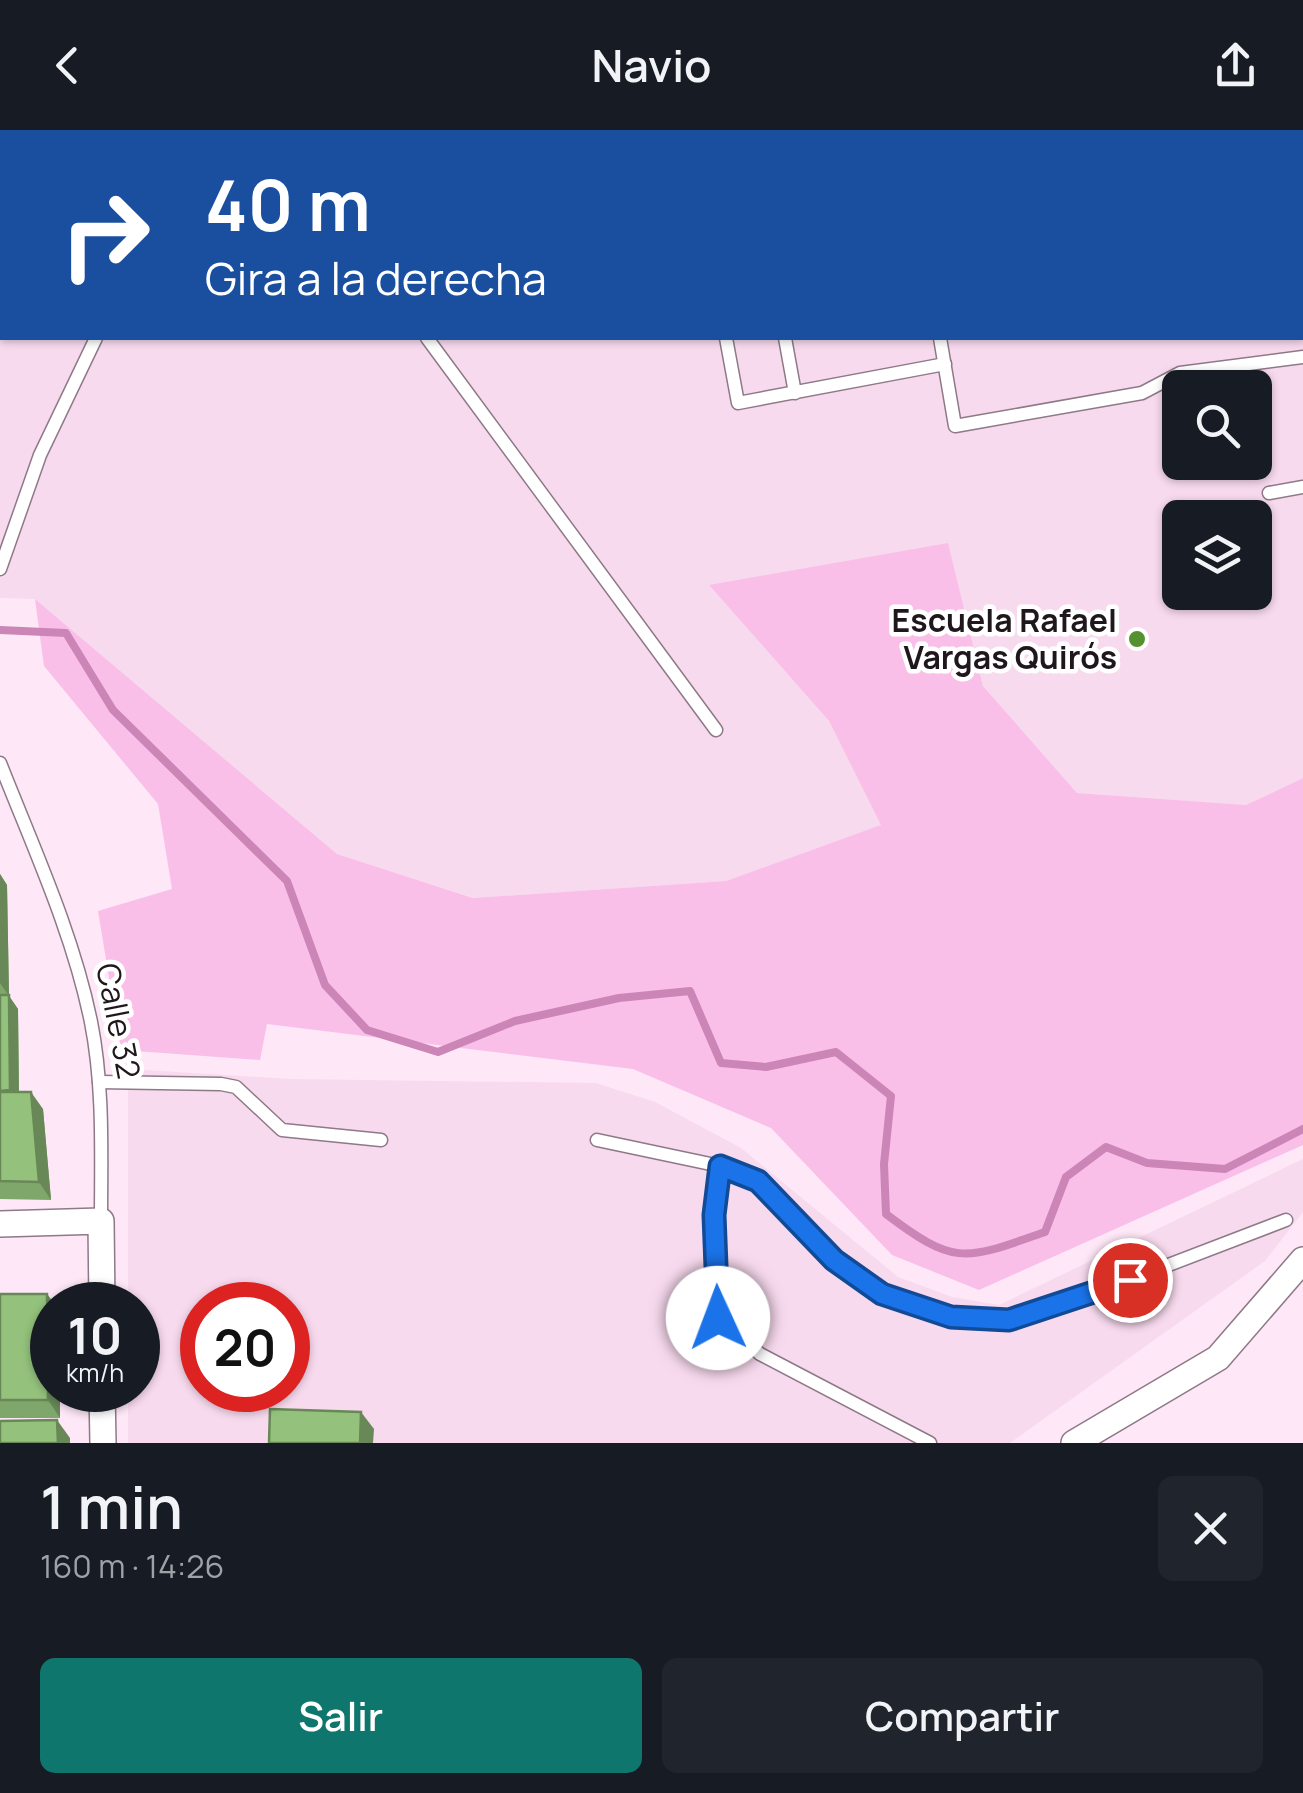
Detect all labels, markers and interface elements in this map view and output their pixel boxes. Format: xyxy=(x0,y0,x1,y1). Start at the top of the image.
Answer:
text: Navio xyxy=(591,34,712,96)
icon: back xyxy=(40,38,95,93)
icon: share xyxy=(1208,38,1263,93)
text: 40 m xyxy=(205,156,371,252)
icon: right xyxy=(40,170,170,300)
text: Gira a la derecha xyxy=(205,247,547,309)
map controls xyxy=(1162,370,1272,610)
button: search xyxy=(1162,370,1272,480)
button: layers xyxy=(1162,500,1272,610)
place label: Escuela Rafael Vargas Quirós xyxy=(892,598,1117,679)
marker: Escuela Rafael Vargas Quirós xyxy=(1126,628,1148,650)
street label: Calle 32 xyxy=(86,959,152,1082)
pin xyxy=(1088,1238,1173,1323)
icon: arrive xyxy=(1103,1253,1158,1308)
position arrow xyxy=(666,1266,770,1370)
speed limit sign: 20 xyxy=(180,1282,310,1412)
text: 10 xyxy=(68,1301,122,1369)
text: km/h xyxy=(66,1355,124,1390)
text: 1 min xyxy=(40,1465,183,1547)
button: close xyxy=(1158,1476,1263,1581)
text: 160 m · 14:26 xyxy=(40,1544,224,1588)
button: Salir xyxy=(40,1658,642,1773)
button: Compartir xyxy=(662,1658,1263,1773)

